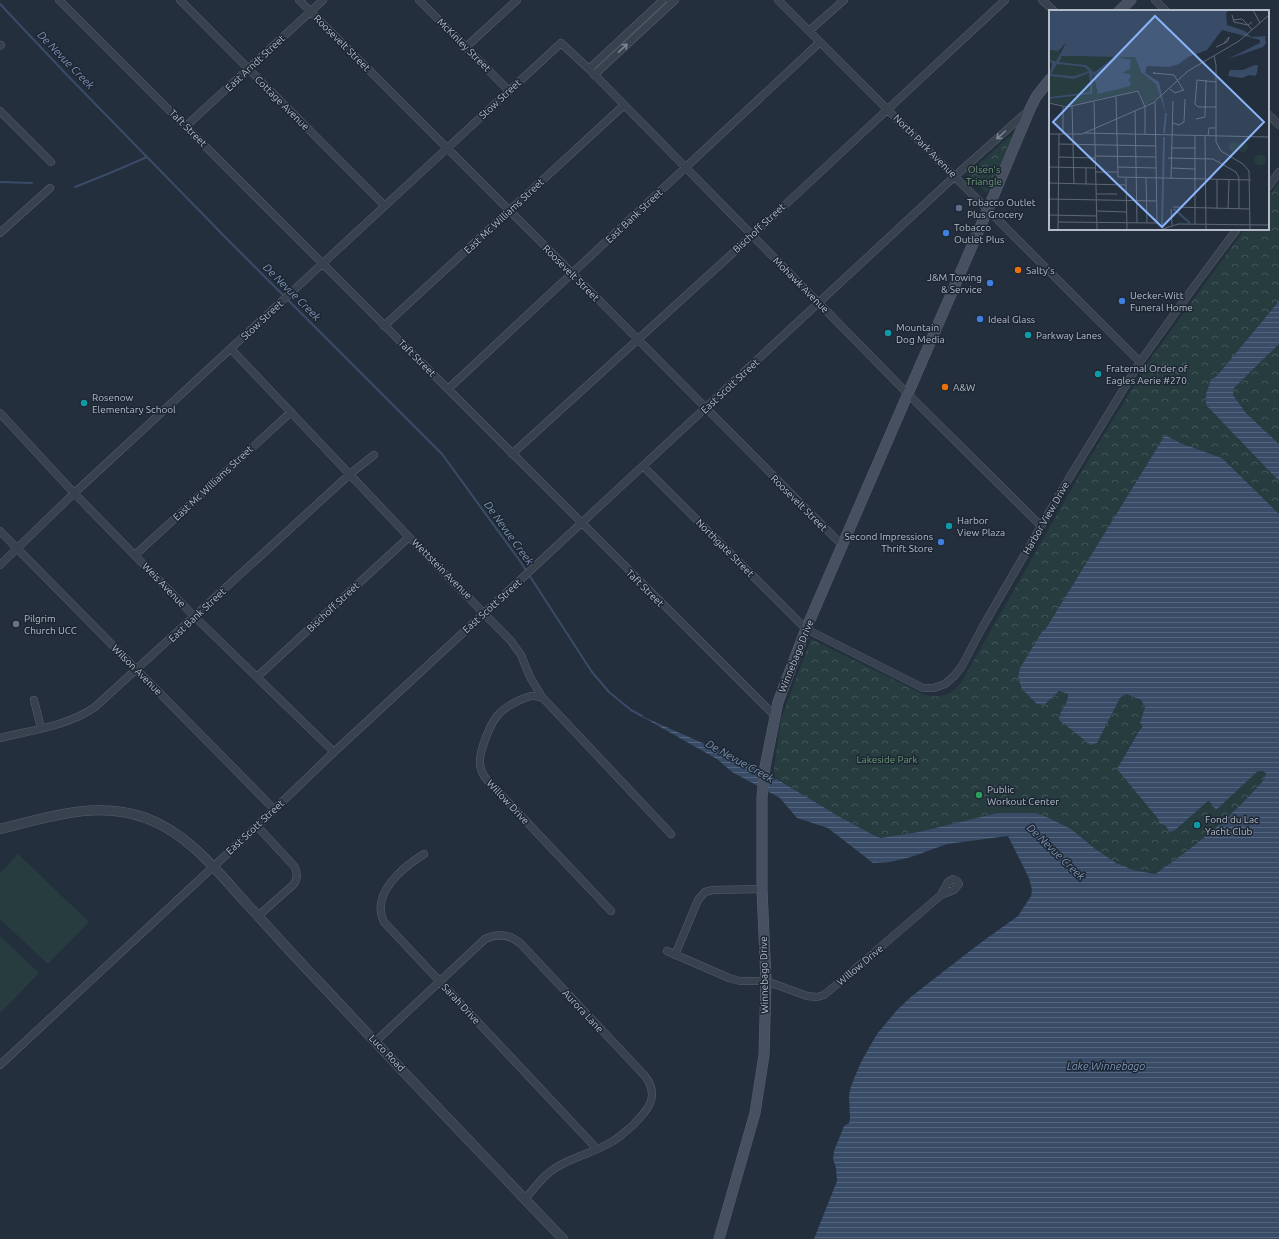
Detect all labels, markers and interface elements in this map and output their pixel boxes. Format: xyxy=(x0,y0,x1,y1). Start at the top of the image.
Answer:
inset map xyxy=(1049,10,1269,230)
street label: Roosevelt Street xyxy=(312,13,372,73)
street label: McKinley Street xyxy=(435,16,493,74)
water label: De Nevue Creek xyxy=(35,28,97,92)
street label: East Arndt Street xyxy=(223,33,287,93)
one-way arrow xyxy=(617,44,628,53)
street label: Cottage Avenue xyxy=(253,74,311,132)
street label: Stow Street xyxy=(477,77,523,121)
street label: Taft Street xyxy=(167,107,209,149)
street label: North Park Avenue xyxy=(891,112,959,180)
one-way arrow xyxy=(995,131,1006,140)
park label: Olsen's Triangle xyxy=(966,164,1002,187)
street label: East Mc Williams Street xyxy=(462,176,546,256)
street label: East Bank Street xyxy=(603,187,665,245)
place label: Tobacco Outlet Plus Grocery xyxy=(967,197,1036,220)
street label: Bischoff Street xyxy=(731,201,787,255)
marker: Tobacco Outlet Plus Grocery xyxy=(954,203,964,213)
place label: Tobacco Outlet Plus xyxy=(954,222,1004,245)
marker: Tobacco Outlet Plus xyxy=(941,228,951,238)
street label: Roosevelt Street xyxy=(541,243,601,303)
street label: Mohawk Avenue xyxy=(771,255,831,315)
water label: De Nevue Creek xyxy=(261,261,323,323)
marker: Salty's xyxy=(1013,265,1023,275)
place label: Salty's xyxy=(1026,265,1055,276)
place label: J&M Towing & Service xyxy=(927,272,982,295)
marker: J&M Towing & Service xyxy=(985,278,995,288)
place label: Uecker-Witt Funeral Home xyxy=(1130,290,1193,313)
marker: Uecker-Witt Funeral Home xyxy=(1117,296,1127,306)
street label: Stow Street xyxy=(239,298,285,342)
marker: Ideal Glass xyxy=(975,314,985,324)
place label: Ideal Glass xyxy=(988,314,1035,325)
place label: Mountain Dog Media xyxy=(896,322,945,345)
marker: Mountain Dog Media xyxy=(883,328,893,338)
marker: Parkway Lanes xyxy=(1023,330,1033,340)
place label: Parkway Lanes xyxy=(1036,330,1102,341)
street label: Taft Street xyxy=(396,337,438,379)
street label: East Scott Street xyxy=(699,356,761,416)
place label: Fraternal Order of Eagles Aerie #270 xyxy=(1106,363,1188,386)
marker: Fraternal Order of Eagles Aerie #270 xyxy=(1093,369,1103,379)
marker: A&W xyxy=(940,382,950,392)
place label: A&W xyxy=(953,382,975,393)
place label: Rosenow Elementary School xyxy=(92,392,176,415)
marker: Rosenow Elementary School xyxy=(79,398,89,408)
street label: East Mc Williams Street xyxy=(171,443,255,523)
street label: Roosevelt Street xyxy=(769,473,829,533)
street label: Harbor View Drive xyxy=(1021,480,1071,556)
water label: De Nevue Creek xyxy=(482,499,536,568)
place label: Harbor View Plaza xyxy=(957,515,1005,538)
street label: Northgate Street xyxy=(694,517,756,579)
marker: Harbor View Plaza xyxy=(944,521,954,531)
place label: Second Impressions Thrift Store xyxy=(845,531,933,554)
street label: Wettstein Avenue xyxy=(410,537,474,601)
marker: Second Impressions Thrift Store xyxy=(936,537,946,547)
street label: Weis Avenue xyxy=(140,561,188,609)
street label: Taft Street xyxy=(624,567,666,609)
street label: East Scott Street xyxy=(460,577,524,635)
street label: Bischoff Street xyxy=(305,580,361,634)
street label: East Bank Street xyxy=(166,586,228,644)
place label: Pilgrim Church UCC xyxy=(24,613,77,636)
street label: Winnebago Drive xyxy=(776,618,816,694)
marker: Pilgrim Church UCC xyxy=(11,619,21,629)
street label: Wilson Avenue xyxy=(110,643,164,697)
water label: De Nevue Creek xyxy=(704,737,776,785)
park label: Lakeside Park xyxy=(857,754,917,765)
street label: Willow Drive xyxy=(485,778,531,826)
place label: Public Workout Center xyxy=(987,784,1059,807)
marker: Public Workout Center xyxy=(974,790,984,800)
street label: East Scott Street xyxy=(224,797,286,857)
place label: Fond du Lac Yacht Club xyxy=(1205,814,1259,837)
marker: Fond du Lac Yacht Club xyxy=(1192,820,1202,830)
water label: De Nevue Creek xyxy=(1024,821,1088,883)
street label: Winnebago Drive xyxy=(758,936,770,1014)
street label: Willow Drive xyxy=(835,943,885,987)
street label: Sarah Drive xyxy=(440,982,482,1026)
street label: Aurora Lane xyxy=(560,987,606,1035)
street label: Luco Road xyxy=(367,1032,407,1074)
water label: Lake Winnebago xyxy=(1067,1060,1145,1072)

